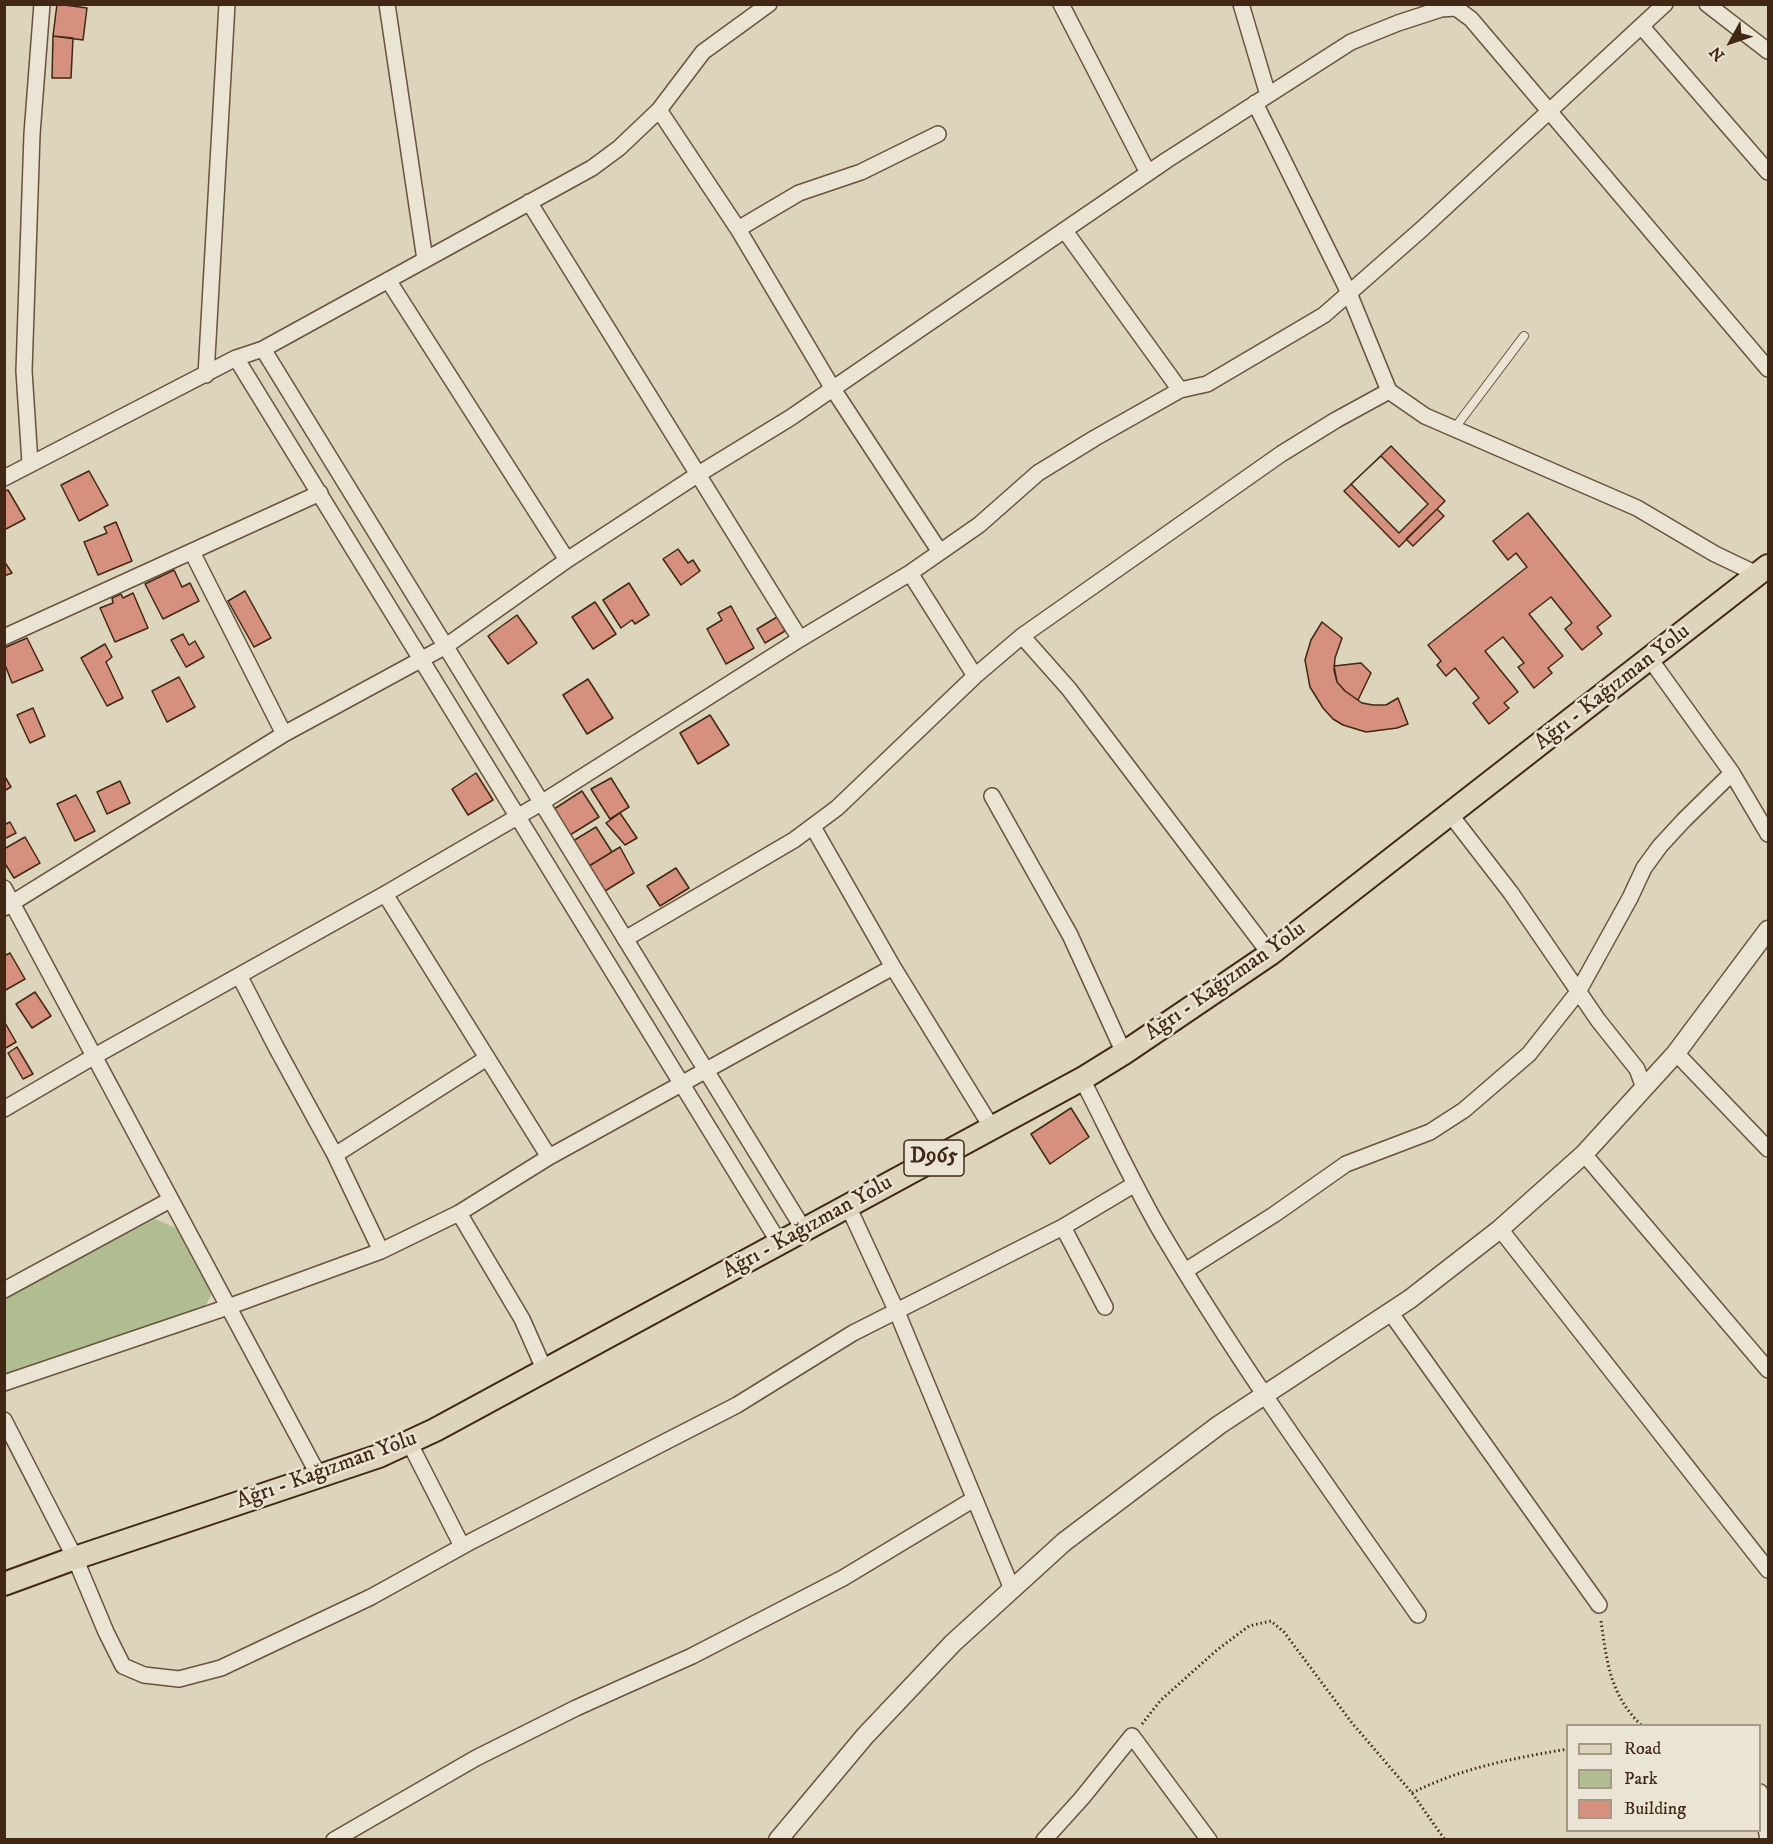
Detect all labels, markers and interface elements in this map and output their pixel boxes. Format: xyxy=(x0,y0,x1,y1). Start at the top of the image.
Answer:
north arrow xyxy=(1701,12,1761,72)
text: N xyxy=(1705,42,1729,65)
street label: Ağrı - Kağızman Yolu xyxy=(1530,619,1696,757)
street label: Ağrı - Kağızman Yolu xyxy=(1141,917,1311,1047)
road number: D965 xyxy=(904,1140,964,1176)
street label: Ağrı - Kağızman Yolu xyxy=(719,1170,897,1286)
street label: Ağrı - Kağızman Yolu xyxy=(233,1426,421,1516)
legend xyxy=(1566,1724,1761,1832)
text: Road xyxy=(1624,1738,1661,1760)
text: Park xyxy=(1624,1768,1658,1790)
text: Building xyxy=(1624,1798,1686,1820)

